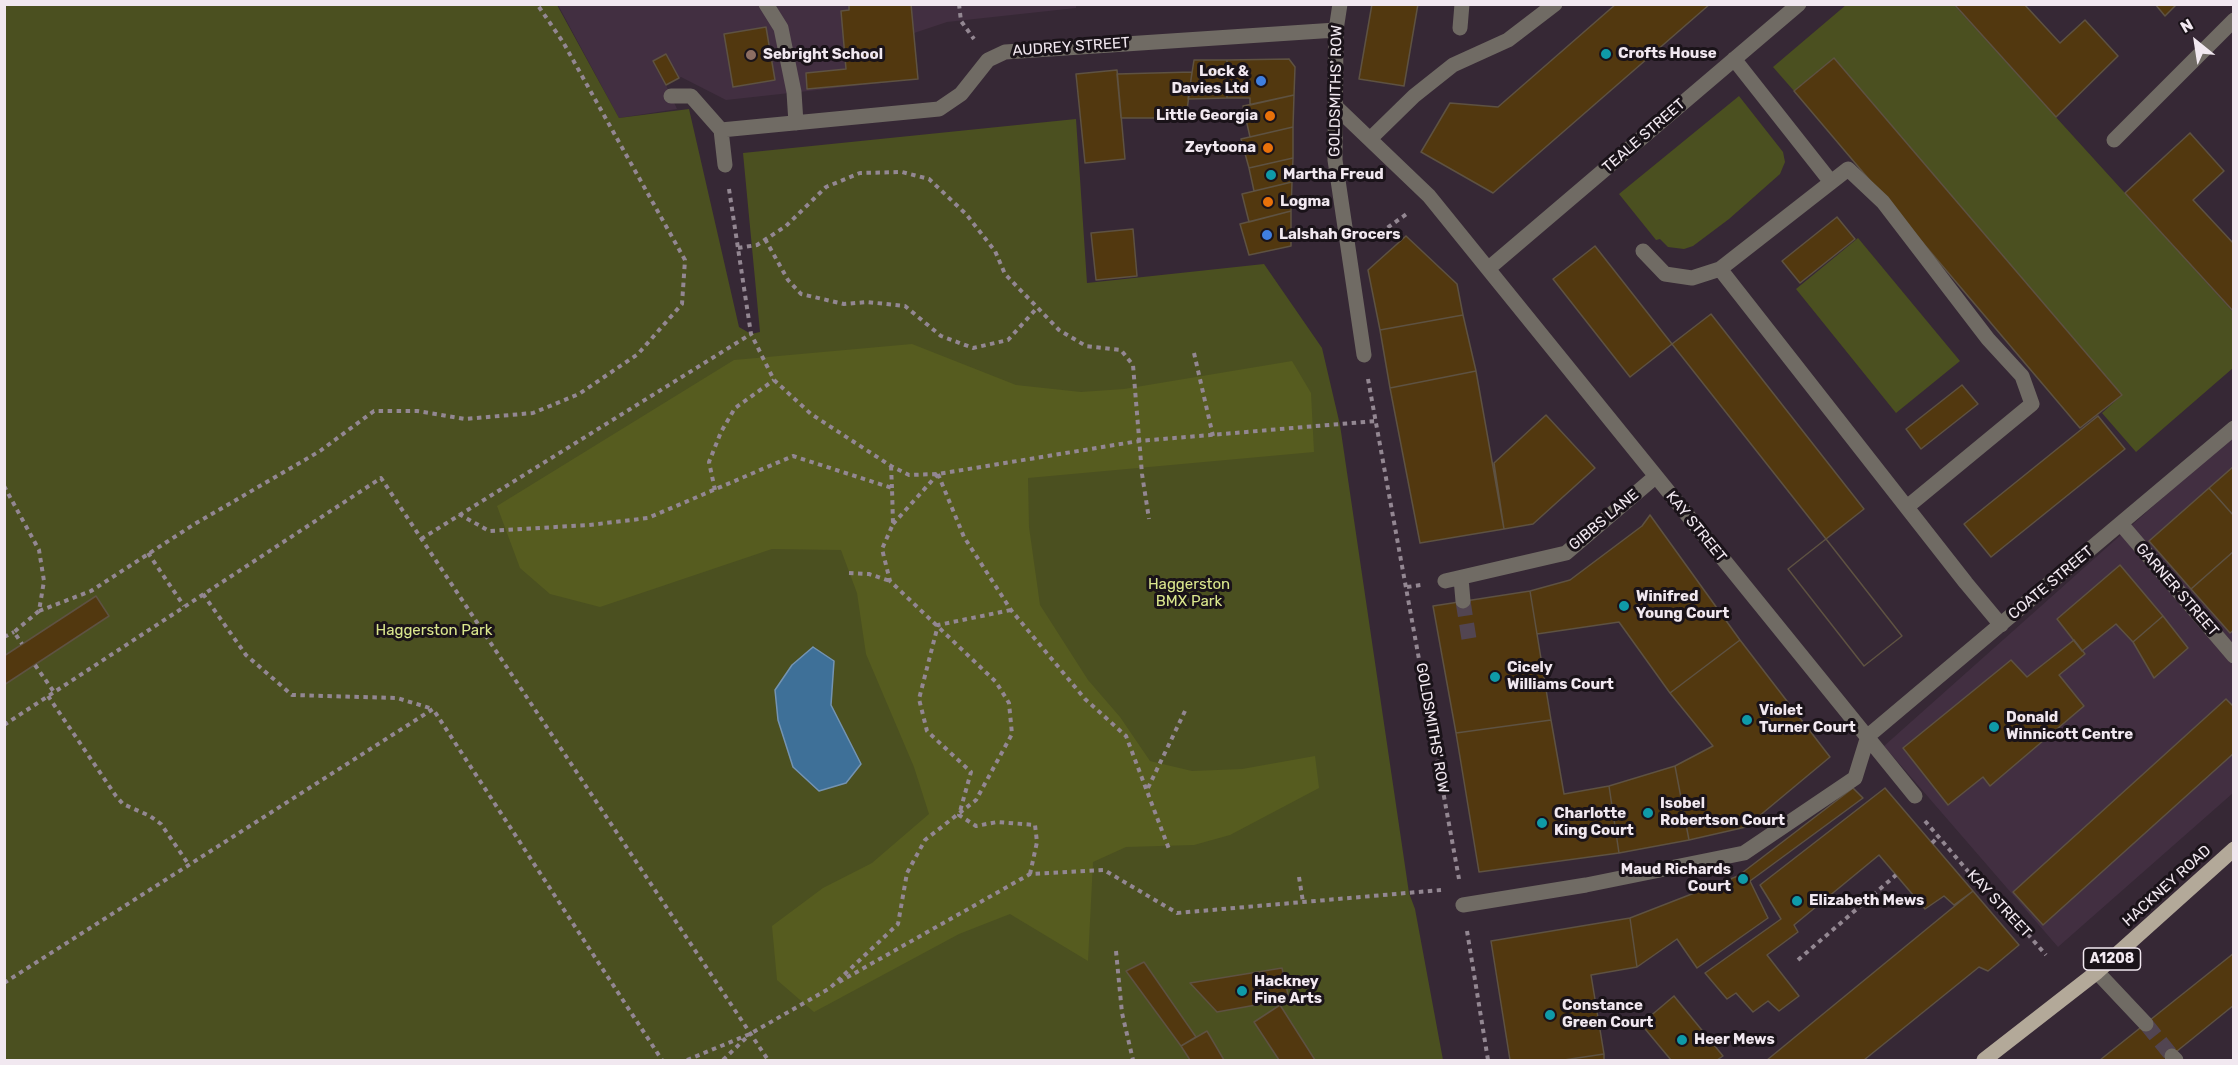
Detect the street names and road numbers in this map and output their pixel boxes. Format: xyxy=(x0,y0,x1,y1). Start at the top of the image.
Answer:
street label: GOLDSMITHS' ROW xyxy=(1326,25,1346,157)
street label: AUDREY STREET xyxy=(1012,34,1130,60)
street label: TEALE STREET xyxy=(1599,95,1689,177)
street label: GIBBS LANE xyxy=(1566,486,1642,554)
street label: KAY STREET xyxy=(1662,488,1730,566)
street label: GARNER STREET xyxy=(2132,540,2222,640)
street label: COATE STREET xyxy=(2005,542,2097,624)
street label: GOLDSMITHS' ROW xyxy=(1412,661,1452,795)
street label: HACKNEY ROAD xyxy=(2119,842,2215,930)
street label: KAY STREET xyxy=(1963,866,2035,942)
road number: A1208 xyxy=(2084,948,2140,970)

